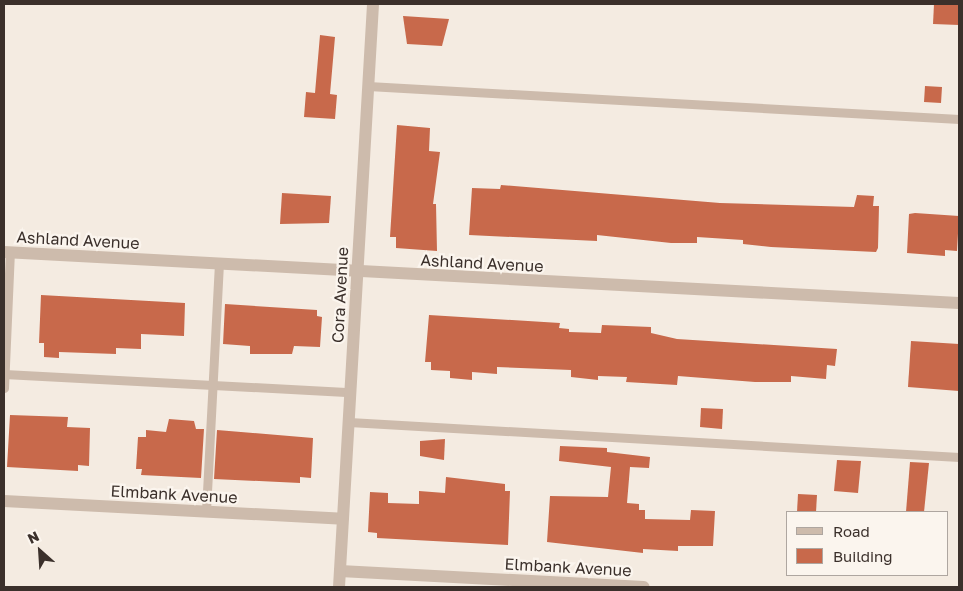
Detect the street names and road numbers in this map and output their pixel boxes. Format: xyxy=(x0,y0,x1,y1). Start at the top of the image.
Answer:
street label: Ashland Avenue xyxy=(16,227,140,253)
street label: Cora Avenue xyxy=(328,247,352,343)
street label: Ashland Avenue xyxy=(420,250,544,276)
street label: Elmbank Avenue xyxy=(110,481,238,507)
street label: Elmbank Avenue xyxy=(504,554,632,580)

